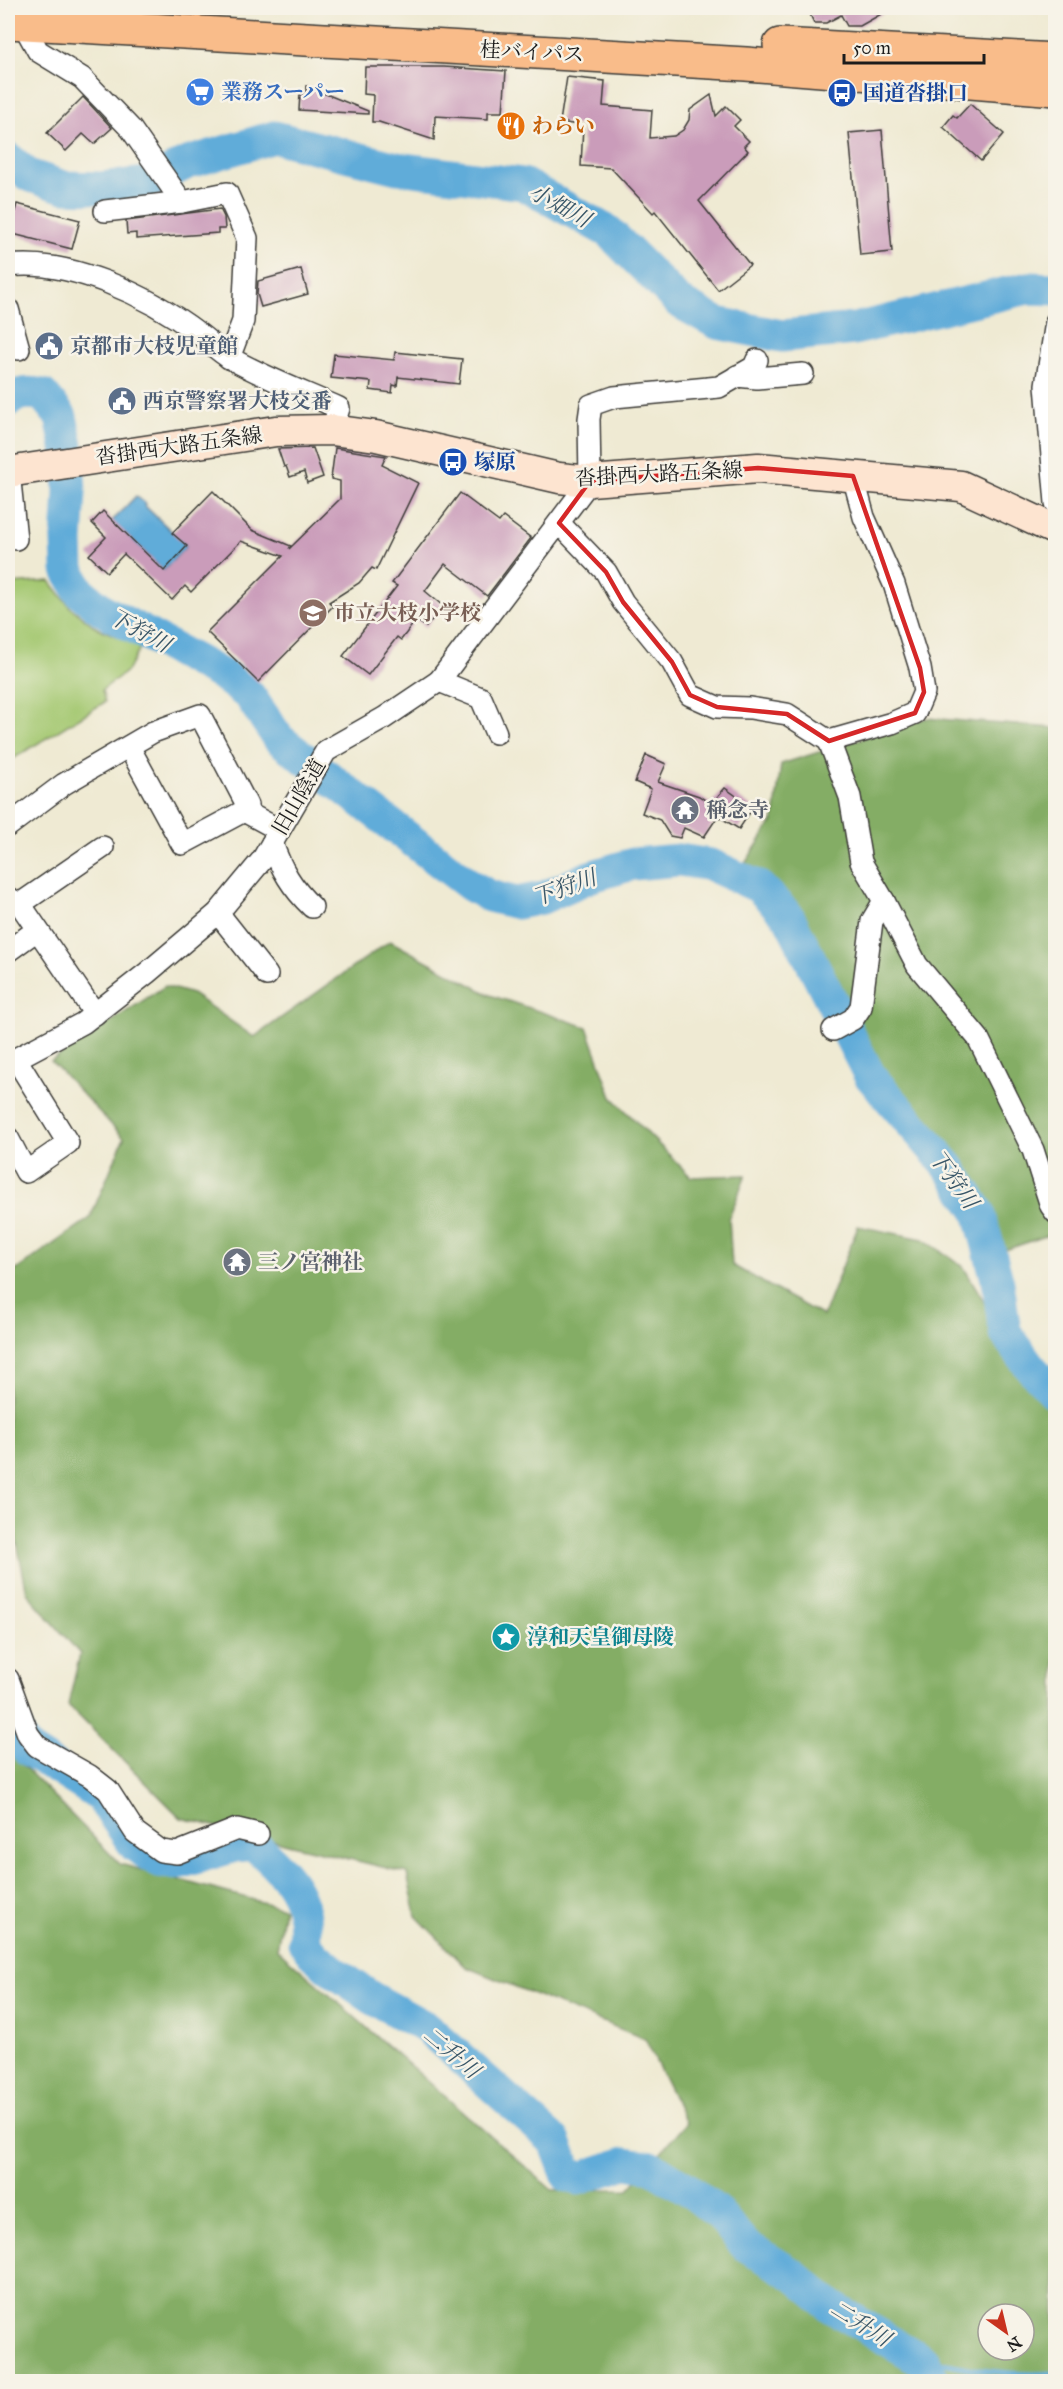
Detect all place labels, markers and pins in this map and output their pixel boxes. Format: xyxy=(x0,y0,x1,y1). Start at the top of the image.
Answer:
supermarket icon: 業務スーパー xyxy=(184,76,216,108)
bus stop icon: 国道沓掛口 xyxy=(826,77,858,109)
place label: 業務スーパー xyxy=(221,79,345,105)
place label: 国道沓掛口 xyxy=(863,80,968,106)
restaurant icon: わらい xyxy=(495,110,527,142)
place label: わらい xyxy=(532,113,595,139)
public building icon: 京都市大枝児童館 xyxy=(33,330,65,362)
place label: 京都市大枝児童館 xyxy=(70,333,238,359)
public building icon: 西京警察署大枝交番 xyxy=(106,385,138,417)
place label: 西京警察署大枝交番 xyxy=(143,388,332,414)
bus stop icon: 塚原 xyxy=(437,446,469,478)
place label: 塚原 xyxy=(474,449,516,475)
school or university icon: 市立大枝小学校 xyxy=(297,597,329,629)
place label: 市立大枝小学校 xyxy=(334,600,481,626)
temple icon: 稱念寺 xyxy=(669,794,701,826)
place label: 稱念寺 xyxy=(706,797,769,823)
temple icon: 三ノ宮神社 xyxy=(221,1246,253,1278)
place label: 三ノ宮神社 xyxy=(258,1249,363,1275)
place icon: 淳和天皇御母陵 xyxy=(490,1621,522,1653)
place label: 淳和天皇御母陵 xyxy=(527,1624,674,1650)

